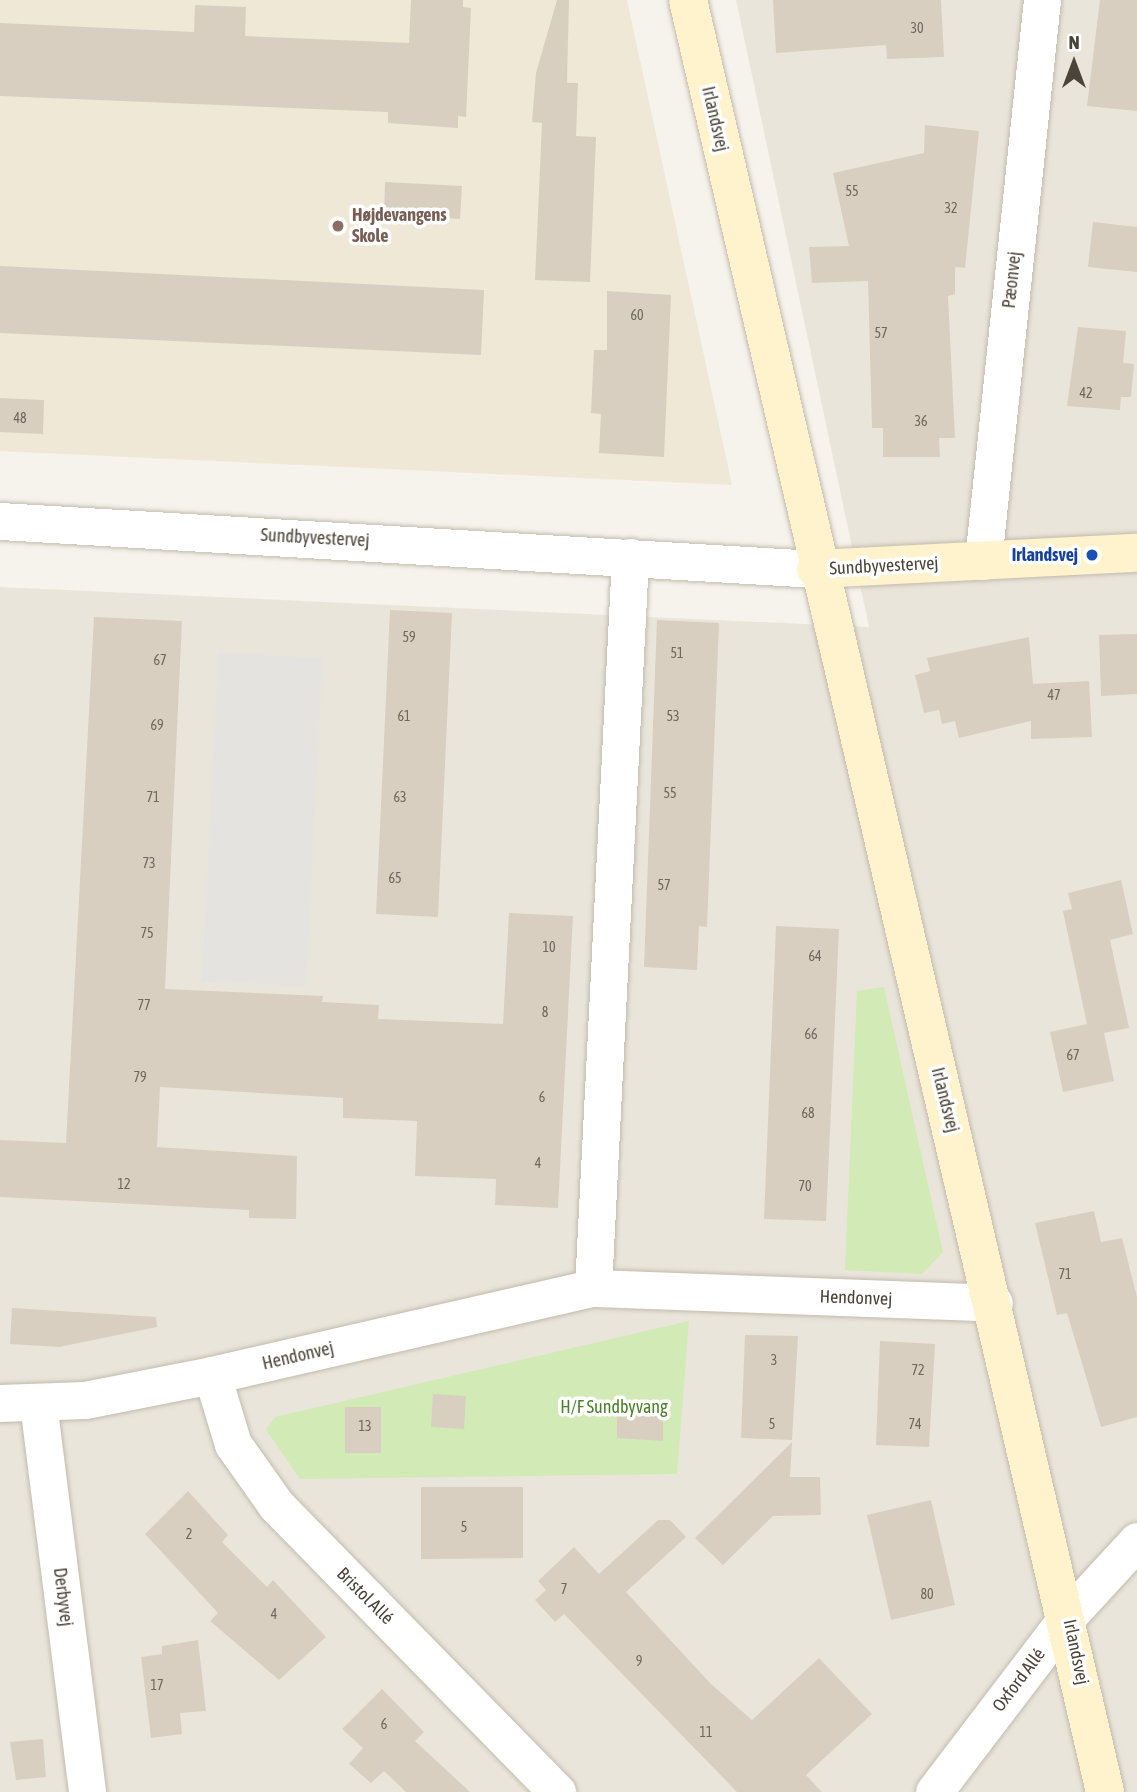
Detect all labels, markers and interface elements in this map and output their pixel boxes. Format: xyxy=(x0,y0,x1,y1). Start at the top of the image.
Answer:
house number: 30 xyxy=(910,20,924,36)
north arrow xyxy=(1039,28,1109,98)
text: N xyxy=(1068,31,1080,53)
street label: Irlandsvej xyxy=(697,84,733,154)
house number: 55 xyxy=(845,183,859,199)
house number: 32 xyxy=(944,200,958,216)
place label: Højdevangens Skole xyxy=(352,205,447,248)
marker: Højdevangens Skole xyxy=(330,218,346,234)
street label: Pæonvej xyxy=(998,251,1026,309)
house number: 60 xyxy=(630,307,644,323)
house number: 57 xyxy=(874,325,888,341)
house number: 42 xyxy=(1079,385,1093,401)
house number: 48 xyxy=(13,410,27,426)
house number: 36 xyxy=(914,413,928,429)
street label: Sundbyvestervej xyxy=(260,524,370,552)
place label: Irlandsvej xyxy=(1012,544,1078,566)
marker: Irlandsvej xyxy=(1084,547,1100,563)
street label: Sundbyvestervej xyxy=(829,552,939,580)
house number: 59 xyxy=(402,629,416,645)
house number: 51 xyxy=(670,645,684,661)
house number: 67 xyxy=(153,652,167,668)
house number: 47 xyxy=(1047,687,1061,703)
house number: 61 xyxy=(397,708,411,724)
house number: 53 xyxy=(666,708,680,724)
house number: 69 xyxy=(150,717,164,733)
house number: 55 xyxy=(663,785,677,801)
house number: 71 xyxy=(146,789,160,805)
house number: 63 xyxy=(393,789,407,805)
house number: 73 xyxy=(142,855,156,871)
house number: 65 xyxy=(388,870,402,886)
house number: 57 xyxy=(657,877,671,893)
house number: 75 xyxy=(140,925,154,941)
house number: 10 xyxy=(542,939,556,955)
house number: 64 xyxy=(808,948,822,964)
house number: 77 xyxy=(137,997,151,1013)
house number: 8 xyxy=(542,1004,548,1020)
house number: 66 xyxy=(804,1026,818,1042)
house number: 67 xyxy=(1066,1047,1080,1063)
street label: Irlandsvej xyxy=(927,1065,963,1135)
house number: 79 xyxy=(133,1069,147,1085)
house number: 6 xyxy=(539,1089,545,1105)
house number: 68 xyxy=(801,1105,815,1121)
house number: 4 xyxy=(535,1155,541,1171)
house number: 12 xyxy=(117,1176,131,1192)
house number: 70 xyxy=(798,1178,812,1194)
house number: 71 xyxy=(1058,1266,1072,1282)
street label: Hendonvej xyxy=(819,1286,893,1310)
street label: Hendonvej xyxy=(260,1337,336,1375)
house number: 3 xyxy=(771,1352,777,1368)
house number: 72 xyxy=(911,1362,925,1378)
park label: H/F Sundbyvang xyxy=(560,1396,668,1418)
house number: 5 xyxy=(769,1416,775,1432)
house number: 74 xyxy=(908,1416,922,1432)
house number: 13 xyxy=(358,1418,372,1434)
house number: 5 xyxy=(461,1519,467,1535)
house number: 2 xyxy=(186,1526,192,1542)
street label: Bristol Allé xyxy=(332,1563,398,1629)
street label: Derbyvej xyxy=(49,1566,77,1628)
house number: 7 xyxy=(561,1581,567,1597)
house number: 80 xyxy=(920,1586,934,1602)
house number: 4 xyxy=(271,1606,277,1622)
street label: Irlandsvej xyxy=(1059,1617,1093,1687)
street label: Oxford Allé xyxy=(988,1644,1050,1716)
house number: 9 xyxy=(636,1653,642,1669)
house number: 17 xyxy=(150,1677,164,1693)
house number: 6 xyxy=(381,1716,387,1732)
house number: 11 xyxy=(699,1724,713,1740)

